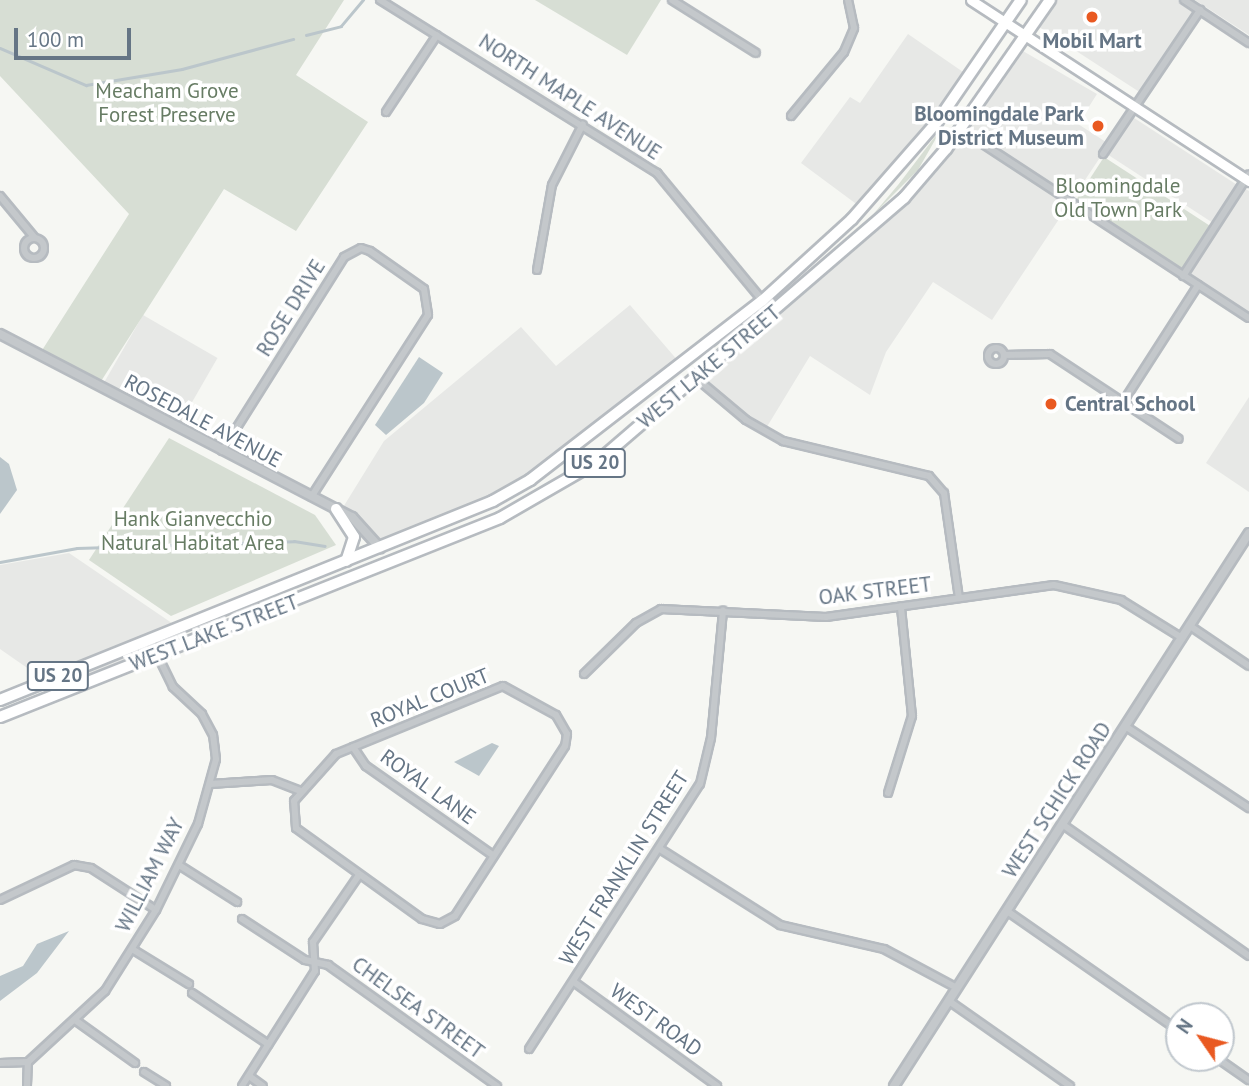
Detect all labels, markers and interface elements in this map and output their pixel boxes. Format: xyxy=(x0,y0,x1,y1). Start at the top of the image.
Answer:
marker: Mobil Mart xyxy=(1084,9,1100,25)
scale bar xyxy=(18,14,135,58)
text: 100 m xyxy=(27,26,84,53)
street label: NORTH MAPLE AVENUE xyxy=(474,28,666,166)
place label: Mobil Mart xyxy=(1042,28,1142,54)
park label: Meacham Grove Forest Preserve xyxy=(95,78,239,128)
place label: Bloomingdale Park District Museum xyxy=(914,101,1084,151)
marker: Bloomingdale Park District Museum xyxy=(1090,118,1106,134)
park label: Bloomingdale Old Town Park xyxy=(1054,173,1182,223)
street label: ROSE DRIVE xyxy=(251,255,331,361)
street label: WEST LAKE STREET xyxy=(632,300,786,434)
street label: ROSEDALE AVENUE xyxy=(120,369,286,473)
place label: Central School xyxy=(1065,391,1195,417)
marker: Central School xyxy=(1043,396,1059,412)
road number: US 20 xyxy=(564,447,626,478)
park label: Hank Gianvecchio Natural Habitat Area xyxy=(101,506,285,556)
street label: OAK STREET xyxy=(817,572,933,610)
street label: WEST LAKE STREET xyxy=(126,589,302,677)
road number: US 20 xyxy=(27,660,90,692)
street label: ROYAL COURT xyxy=(367,663,493,733)
street label: WEST SCHICK ROAD xyxy=(997,717,1117,883)
street label: ROYAL LANE xyxy=(375,744,481,830)
street label: WEST FRANKLIN STREET xyxy=(554,766,694,970)
street label: WILLIAM WAY xyxy=(110,814,190,936)
street label: CHELSEA STREET xyxy=(347,951,489,1065)
street label: WEST ROAD xyxy=(605,978,707,1062)
north arrow xyxy=(1165,1002,1235,1072)
text: N xyxy=(1171,1014,1198,1038)

